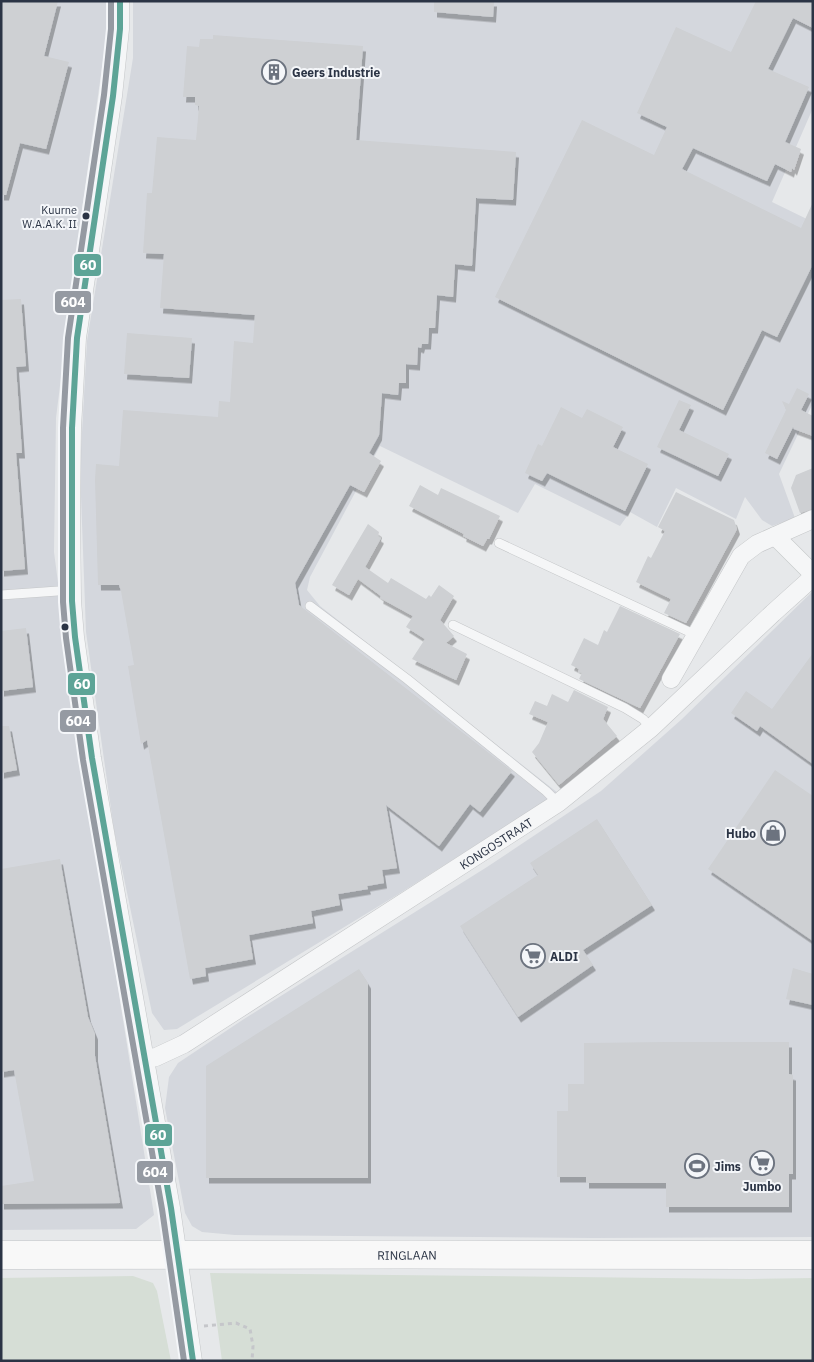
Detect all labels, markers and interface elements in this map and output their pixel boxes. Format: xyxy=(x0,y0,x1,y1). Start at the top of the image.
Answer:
building icon: Geers Industrie xyxy=(261,59,287,85)
place label: Geers Industrie xyxy=(292,65,380,80)
place label: Kuurne W.A.A.K. II xyxy=(22,203,77,231)
marker: Kuurne W.A.A.K. II xyxy=(81,211,91,221)
line badge: 60 xyxy=(73,253,102,277)
text: 60 xyxy=(80,256,96,274)
line badge: 604 xyxy=(54,290,92,314)
text: 604 xyxy=(60,293,86,311)
unlabelled marker xyxy=(60,622,70,632)
line badge: 60 xyxy=(67,672,96,696)
text: 60 xyxy=(74,675,90,693)
line badge: 604 xyxy=(59,709,97,733)
text: 604 xyxy=(65,712,91,730)
street label: KONGOSTRAAT xyxy=(456,814,535,872)
shop icon: Hubo xyxy=(760,820,786,846)
place label: Hubo xyxy=(726,826,756,841)
supermarket icon: ALDI xyxy=(520,943,546,969)
place label: ALDI xyxy=(550,949,578,964)
line badge: 60 xyxy=(144,1123,173,1147)
text: 60 xyxy=(150,1126,166,1144)
supermarket icon: Jumbo xyxy=(749,1150,775,1176)
sports icon: Jims xyxy=(684,1153,710,1179)
place label: Jims xyxy=(714,1159,741,1174)
line badge: 604 xyxy=(136,1160,174,1184)
text: 604 xyxy=(142,1163,168,1181)
place label: Jumbo xyxy=(743,1179,782,1194)
street label: RINGLAAN xyxy=(377,1247,437,1262)

